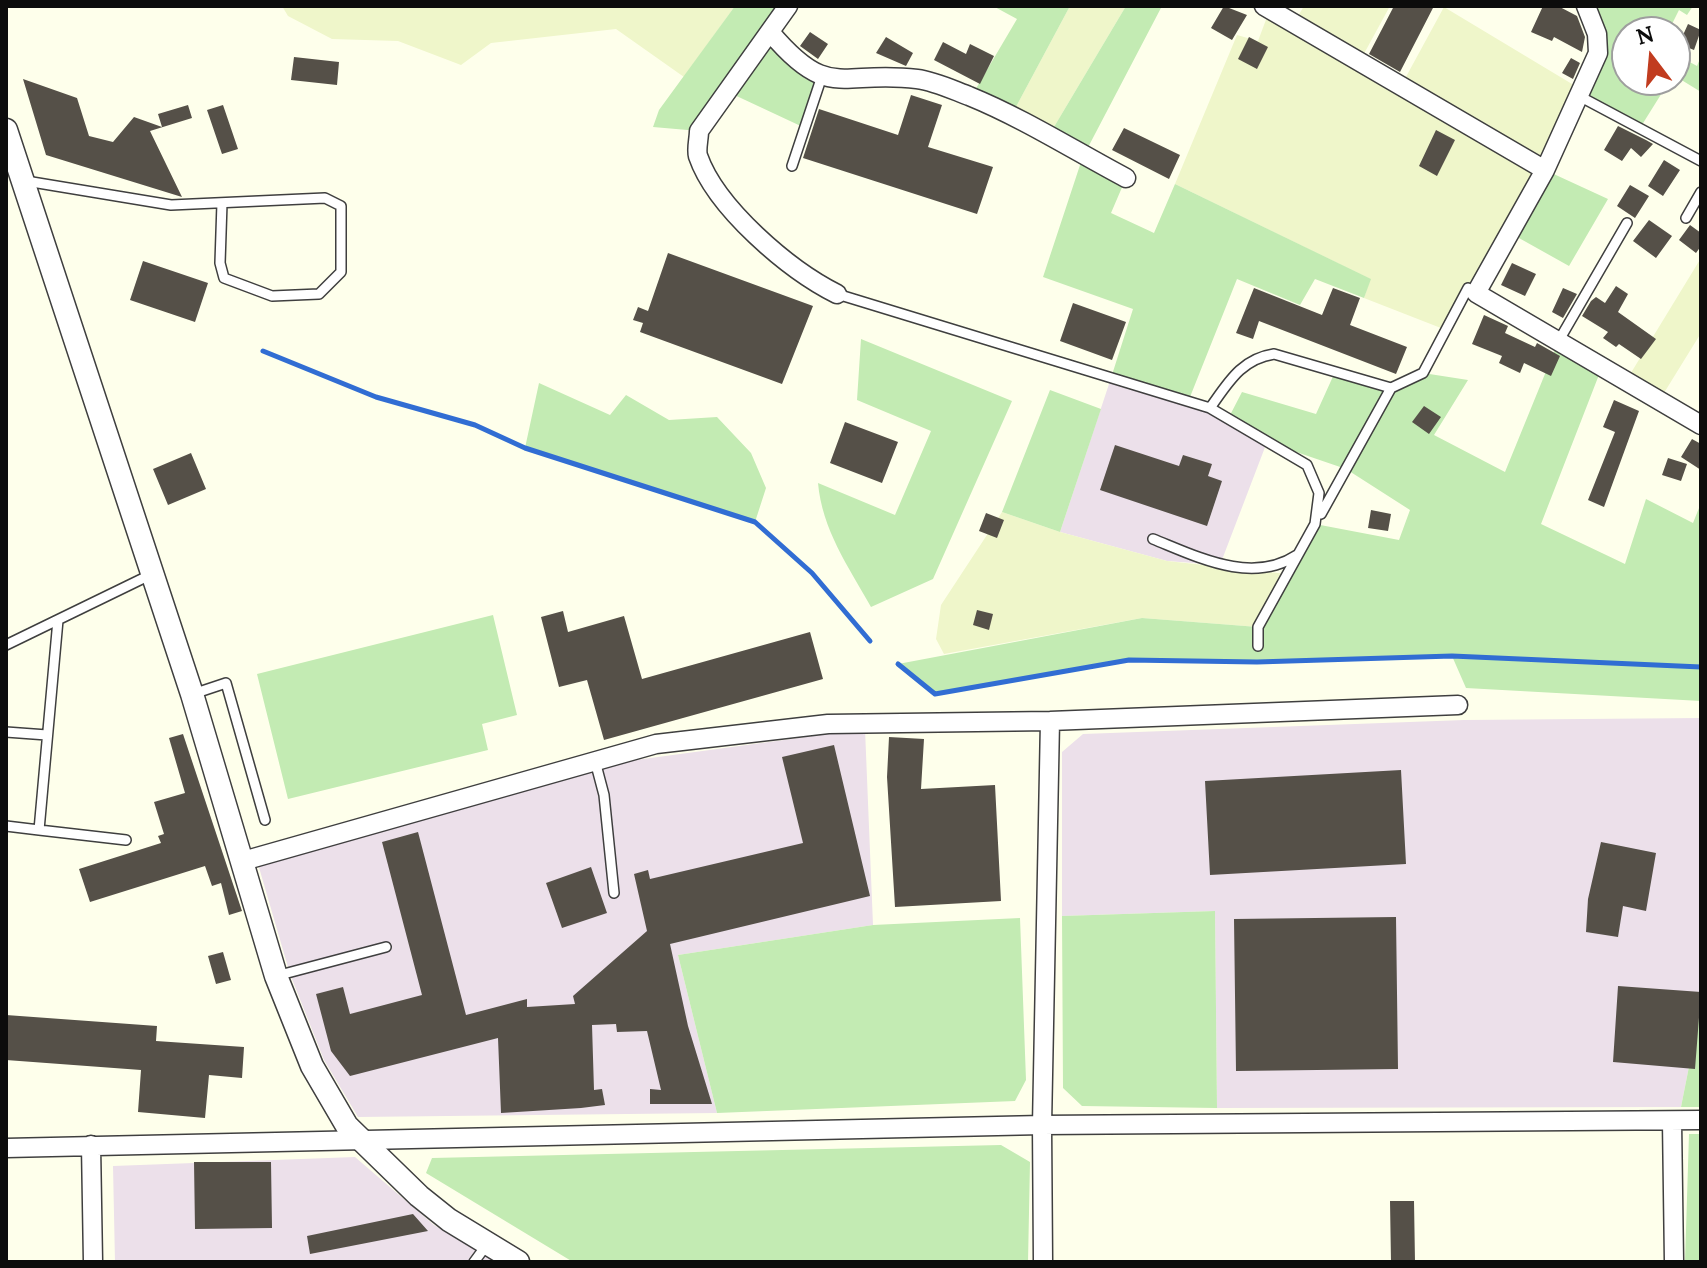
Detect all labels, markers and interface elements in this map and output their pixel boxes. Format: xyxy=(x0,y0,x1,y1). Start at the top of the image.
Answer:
north arrow xyxy=(1611,16,1691,96)
text: N xyxy=(1633,19,1657,51)

